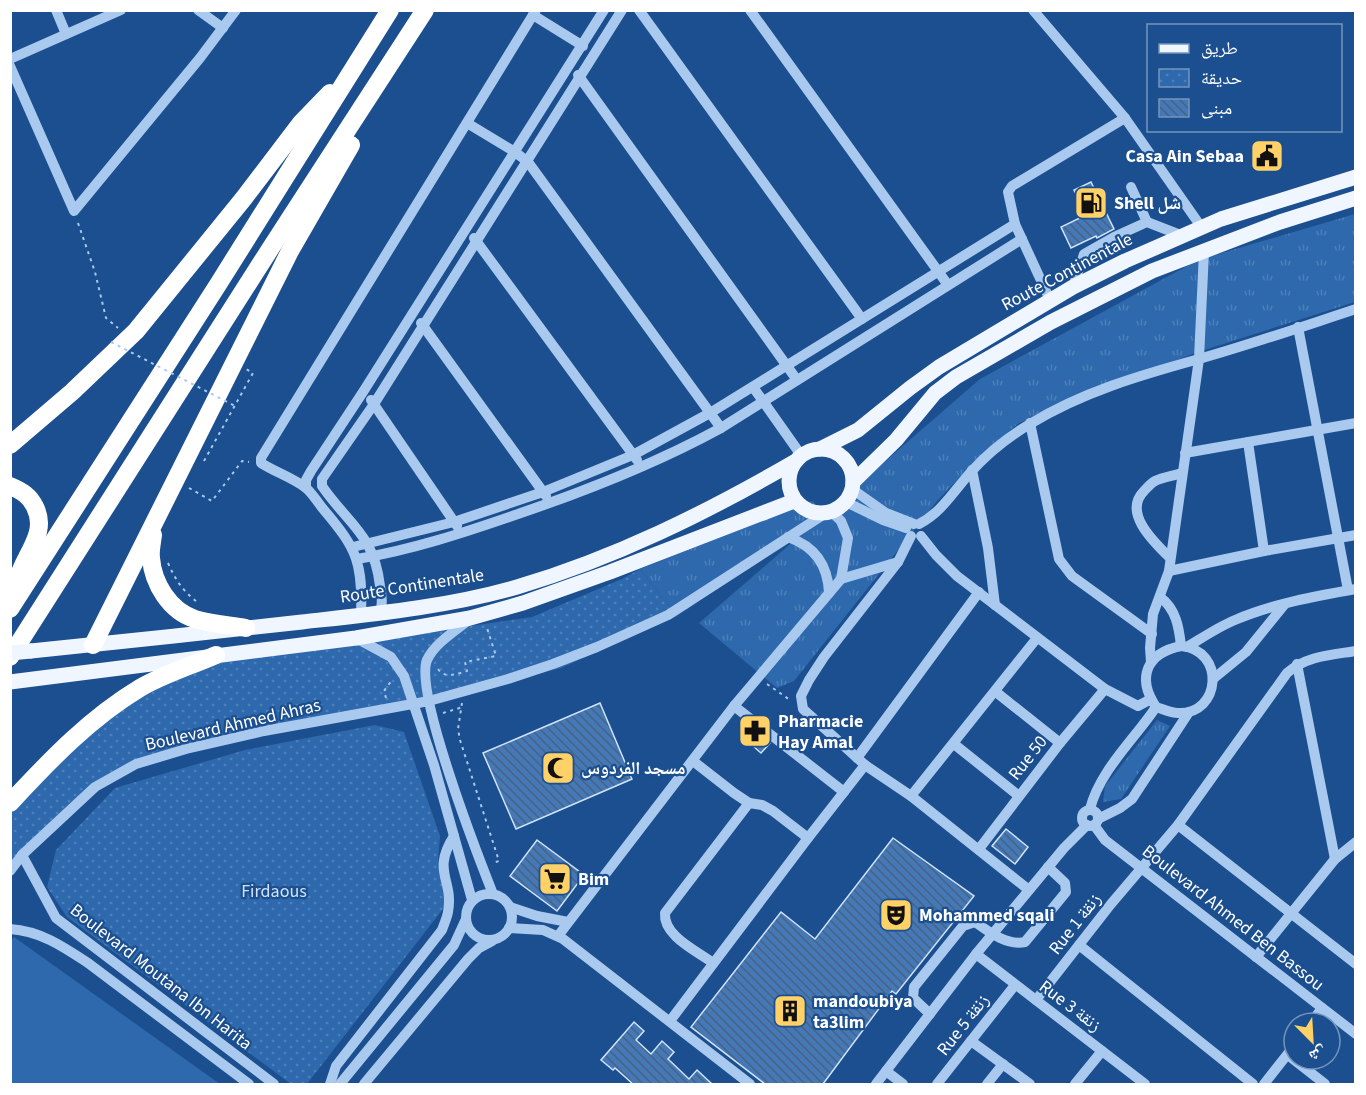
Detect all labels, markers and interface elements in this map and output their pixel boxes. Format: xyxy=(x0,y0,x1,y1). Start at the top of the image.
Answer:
legend xyxy=(1147,24,1342,132)
text: طريق xyxy=(1201,36,1238,61)
text: حديقة xyxy=(1201,66,1242,91)
text: مبنى xyxy=(1201,96,1232,121)
public building icon: Casa Ain Sebaa xyxy=(1249,138,1285,174)
place label: Casa Ain Sebaa xyxy=(1125,144,1244,169)
fuel station icon: Shell شل xyxy=(1073,185,1109,221)
place label: Shell شل xyxy=(1114,191,1181,216)
street label: Route Continentale xyxy=(997,227,1137,317)
street label: Route Continentale xyxy=(338,562,486,610)
street label: Boulevard Ahmed Ahras xyxy=(143,693,323,757)
place label: Pharmacie Hay Amal xyxy=(778,709,863,755)
pharmacy icon: Pharmacie Hay Amal xyxy=(737,713,773,749)
street label: Rue 50 xyxy=(1003,730,1053,786)
mosque icon: مسجد الفردوس xyxy=(540,750,576,786)
place label: مسجد الفردوس xyxy=(581,756,686,781)
street label: Boulevard Ahmed Ben Bassou xyxy=(1137,839,1329,997)
supermarket icon: Bim xyxy=(537,861,573,897)
place label: Bim xyxy=(578,867,609,892)
park label: Firdaous xyxy=(241,879,307,904)
street label: Rue 1 زنقة xyxy=(1043,888,1107,960)
theatre icon: Mohammed sqali xyxy=(878,897,914,933)
street label: Boulevard Moutana Ibn Harita xyxy=(65,898,257,1056)
place label: Mohammed sqali xyxy=(919,903,1054,928)
street label: Rue 3 زنقة xyxy=(1034,974,1106,1038)
place label: mandoubiya ta3lim xyxy=(813,989,913,1035)
street label: Rue 5 زنقة xyxy=(931,989,995,1061)
building icon: mandoubiya ta3lim xyxy=(772,993,808,1029)
north arrow xyxy=(1282,1011,1342,1071)
text: ش xyxy=(1305,1040,1330,1067)

